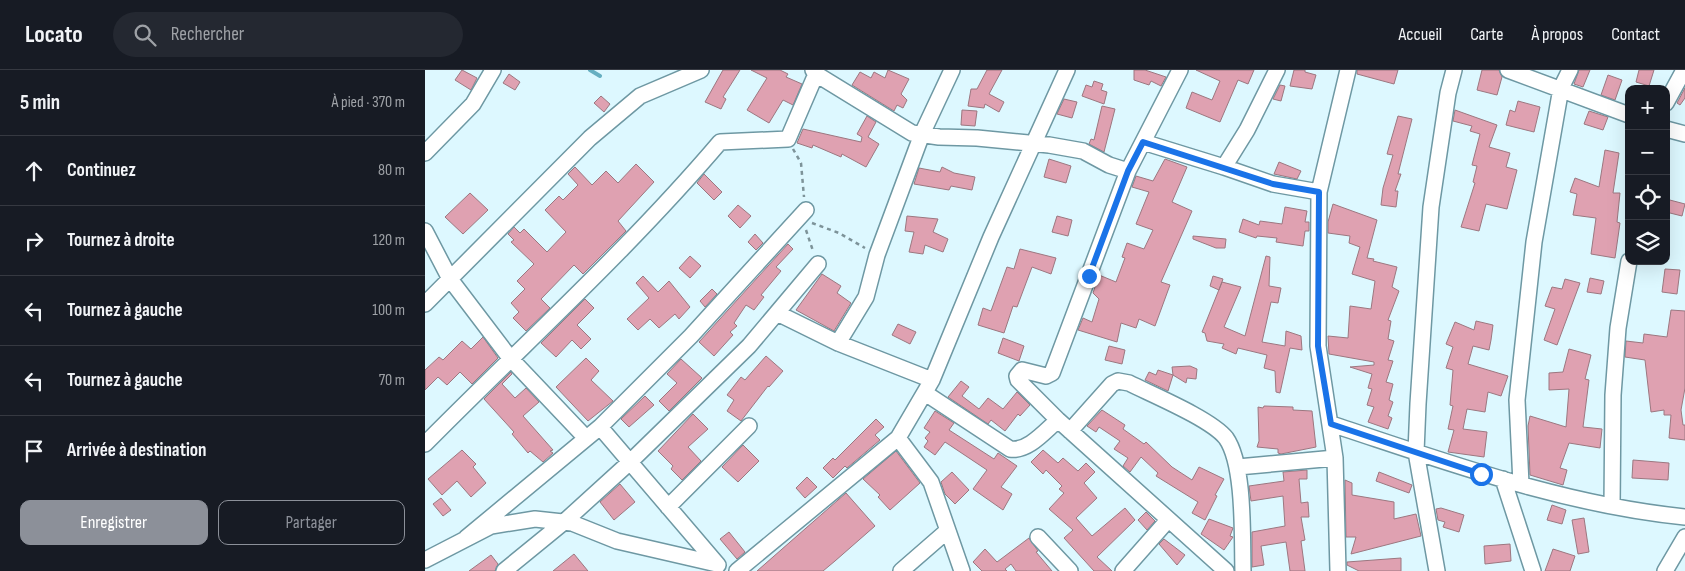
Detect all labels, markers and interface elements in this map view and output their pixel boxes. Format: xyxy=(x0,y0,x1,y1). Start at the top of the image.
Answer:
search box xyxy=(113,12,463,57)
text: Locato xyxy=(25,20,83,49)
icon: search xyxy=(131,21,159,49)
text: Rechercher xyxy=(171,23,244,46)
text: Accueil xyxy=(1398,24,1442,45)
text: Carte xyxy=(1470,24,1503,45)
text: À propos xyxy=(1531,24,1583,45)
text: Contact xyxy=(1611,24,1660,45)
map controls xyxy=(1625,85,1670,265)
button: + xyxy=(1625,85,1670,130)
text: 5 min xyxy=(20,90,60,115)
text: À pied · 370 m xyxy=(332,93,405,112)
button: − xyxy=(1625,130,1670,175)
icon: ahead xyxy=(20,157,48,185)
text: Continuez xyxy=(67,159,136,182)
text: 80 m xyxy=(378,161,405,180)
button: locate xyxy=(1625,175,1670,220)
button: layers xyxy=(1625,220,1670,265)
icon: right xyxy=(20,227,48,255)
text: Tournez à droite xyxy=(67,229,175,252)
text: 120 m xyxy=(373,231,405,250)
route end xyxy=(1078,265,1101,288)
icon: left xyxy=(20,297,48,325)
text: Tournez à gauche xyxy=(67,299,183,322)
text: 100 m xyxy=(372,301,405,320)
icon: left xyxy=(20,367,48,395)
text: Tournez à gauche xyxy=(67,369,183,392)
text: 70 m xyxy=(379,371,405,390)
icon: arrive xyxy=(20,437,48,465)
text: Arrivée à destination xyxy=(67,439,207,462)
route start xyxy=(1470,463,1493,486)
button: Enregistrer xyxy=(20,500,208,545)
button: Partager xyxy=(218,500,405,545)

